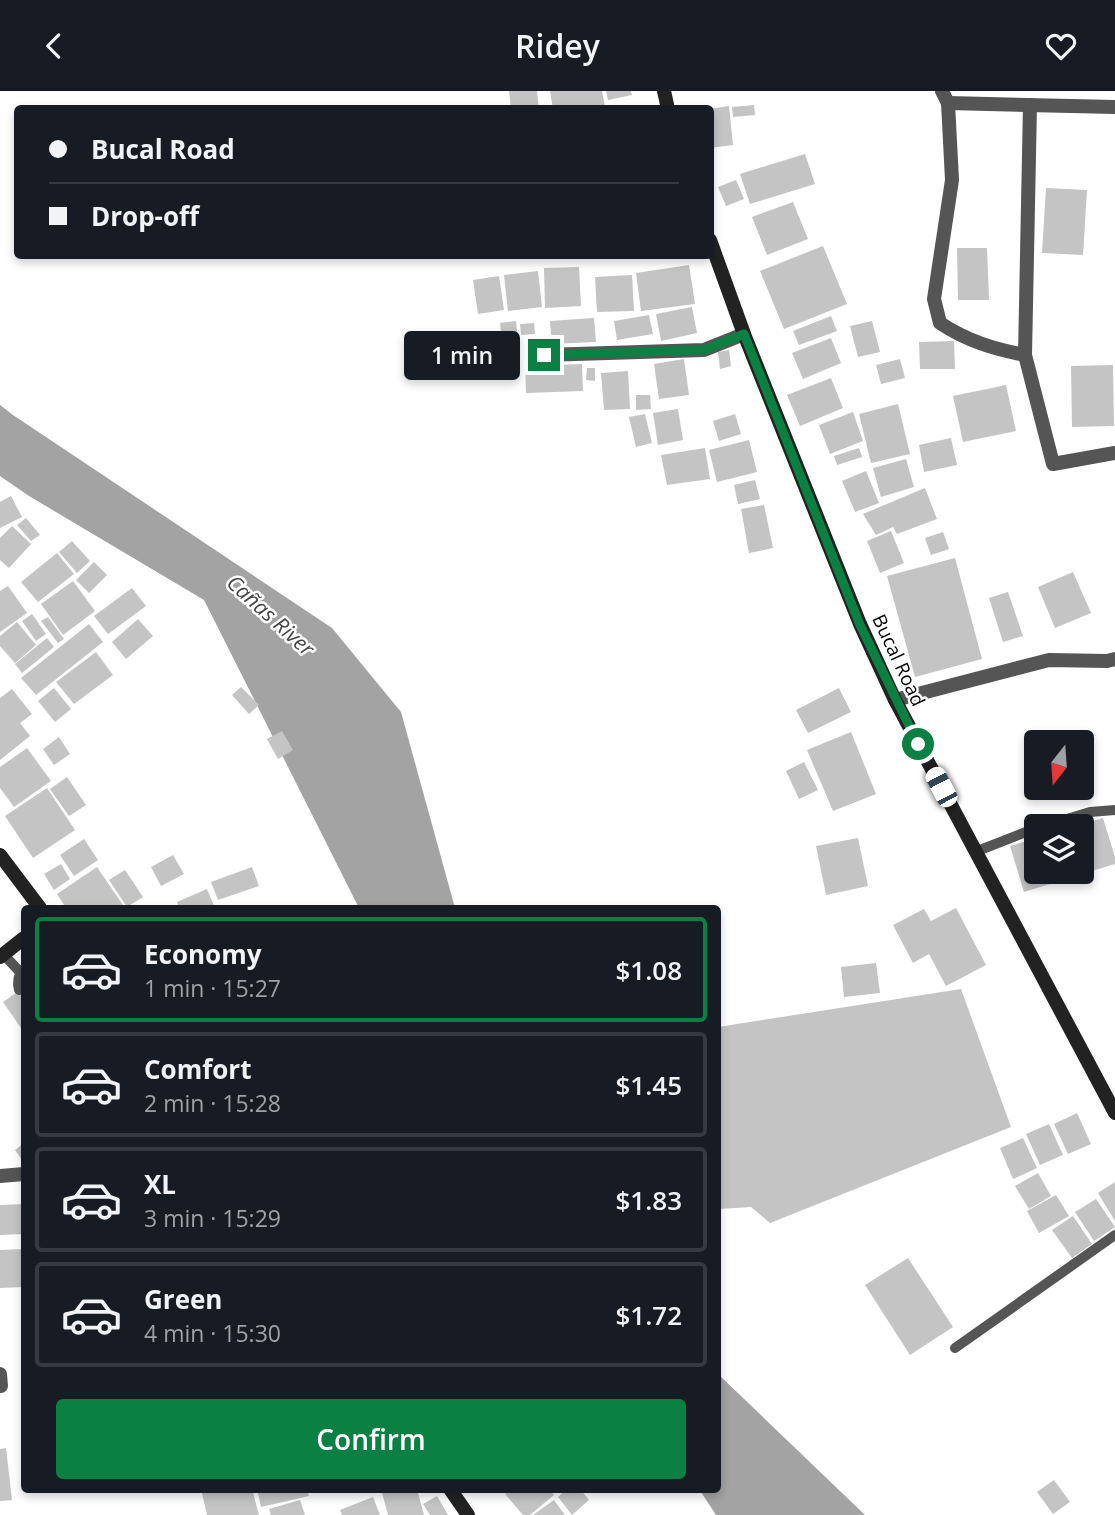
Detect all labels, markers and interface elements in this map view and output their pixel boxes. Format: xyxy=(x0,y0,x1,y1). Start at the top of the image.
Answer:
text: Ridey xyxy=(515,24,600,67)
icon: back xyxy=(35,27,73,65)
icon: heart xyxy=(1042,27,1080,65)
text: Bucal Road xyxy=(91,131,235,167)
text: Drop-off xyxy=(91,198,199,234)
callout: 1 min xyxy=(404,331,520,379)
text: 1 min xyxy=(431,339,493,371)
route end xyxy=(528,339,560,371)
water label: Cañas River xyxy=(221,568,321,662)
street label: Bucal Road xyxy=(866,610,932,710)
route start xyxy=(902,728,934,760)
north arrow xyxy=(1024,730,1094,800)
map controls xyxy=(1024,730,1094,884)
car xyxy=(922,764,961,810)
button: layers xyxy=(1024,814,1094,884)
text: Economy xyxy=(144,936,262,972)
icon: car xyxy=(60,938,123,1001)
text: $1.08 xyxy=(615,952,682,988)
text: 1 min · 15:27 xyxy=(144,972,281,1004)
text: Comfort xyxy=(144,1051,251,1087)
icon: car xyxy=(60,1053,123,1116)
text: $1.45 xyxy=(615,1067,682,1103)
text: 2 min · 15:28 xyxy=(144,1087,281,1119)
text: XL xyxy=(144,1166,176,1202)
icon: car xyxy=(60,1168,123,1231)
text: $1.83 xyxy=(615,1182,682,1218)
text: 3 min · 15:29 xyxy=(144,1202,281,1234)
text: Green xyxy=(144,1281,222,1317)
icon: car xyxy=(60,1283,123,1346)
text: $1.72 xyxy=(615,1297,682,1333)
text: 4 min · 15:30 xyxy=(144,1317,281,1349)
button: Confirm xyxy=(56,1399,686,1479)

